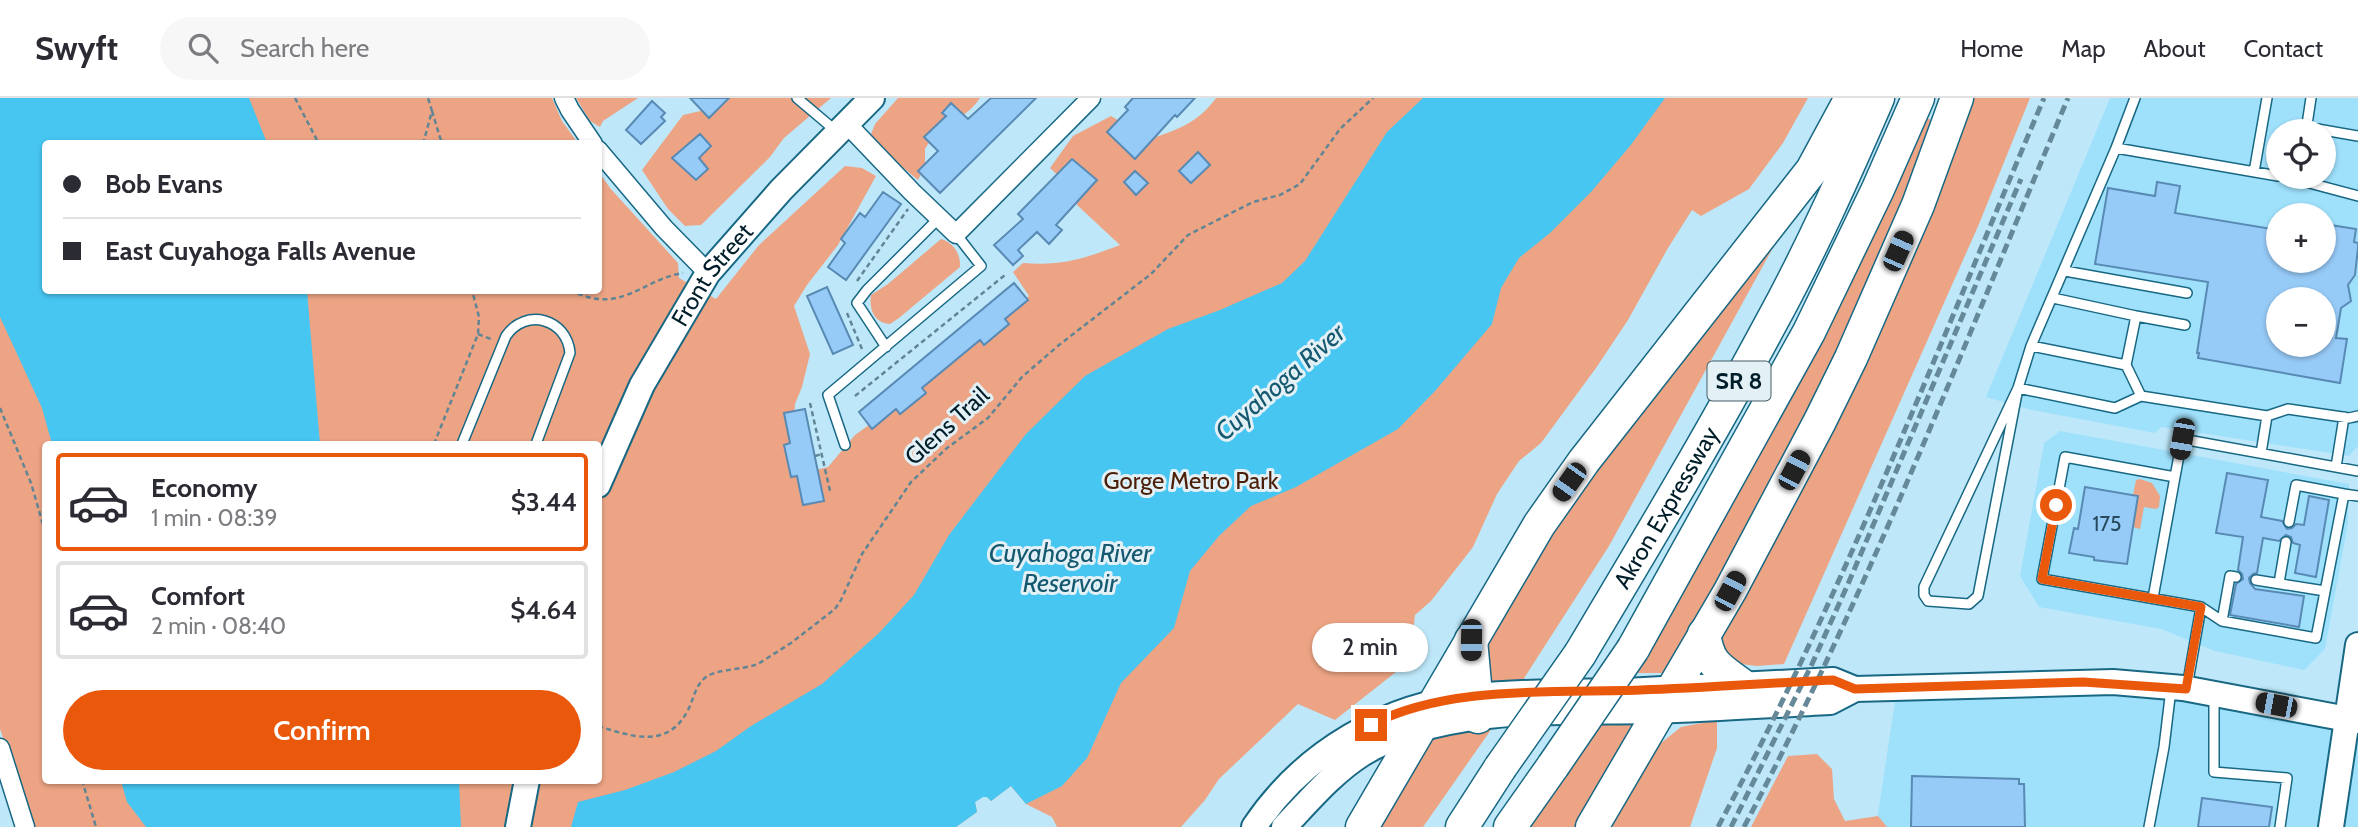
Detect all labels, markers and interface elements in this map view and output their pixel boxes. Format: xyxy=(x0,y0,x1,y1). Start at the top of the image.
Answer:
search box xyxy=(160,17,650,80)
text: Swyft xyxy=(35,28,118,68)
icon: search xyxy=(184,29,222,67)
text: Search here xyxy=(240,32,369,64)
text: Home xyxy=(1960,34,2023,63)
text: Map xyxy=(2061,34,2106,63)
text: About xyxy=(2144,34,2206,63)
text: Contact xyxy=(2244,34,2323,63)
map controls xyxy=(2266,119,2336,357)
button: locate xyxy=(2266,119,2336,189)
text: Bob Evans xyxy=(105,168,223,200)
button: + xyxy=(2266,203,2336,273)
street label: Front Street xyxy=(665,217,759,331)
car xyxy=(1880,228,1917,274)
text: East Cuyahoga Falls Avenue xyxy=(105,235,416,267)
button: − xyxy=(2266,287,2336,357)
water label: Cuyahoga River xyxy=(1208,316,1352,447)
road number: SR 8 xyxy=(1708,362,1770,400)
street label: Glens Trail xyxy=(899,380,995,471)
car xyxy=(2169,416,2196,462)
street label: Akron Expressway xyxy=(1607,421,1725,594)
car xyxy=(1775,447,1814,493)
car xyxy=(1549,459,1590,505)
park label: Gorge Metro Park xyxy=(1104,466,1279,495)
icon: car xyxy=(67,471,130,534)
text: Economy xyxy=(151,472,257,504)
text: $3.44 xyxy=(511,486,577,518)
route start xyxy=(2040,489,2072,521)
text: 1 min · 08:39 xyxy=(151,504,278,532)
house number: 175 xyxy=(2093,511,2121,536)
water label: Cuyahoga River Reservoir xyxy=(989,537,1152,599)
car xyxy=(1711,568,1750,614)
icon: car xyxy=(67,579,130,642)
text: Comfort xyxy=(151,580,245,612)
text: $4.64 xyxy=(510,594,577,626)
text: 2 min · 08:40 xyxy=(151,612,286,640)
car xyxy=(1461,619,1482,661)
callout: 2 min xyxy=(1313,624,1429,672)
text: 2 min xyxy=(1342,633,1398,661)
button: Confirm xyxy=(63,690,581,770)
car xyxy=(2254,691,2299,719)
route end xyxy=(1355,709,1387,741)

